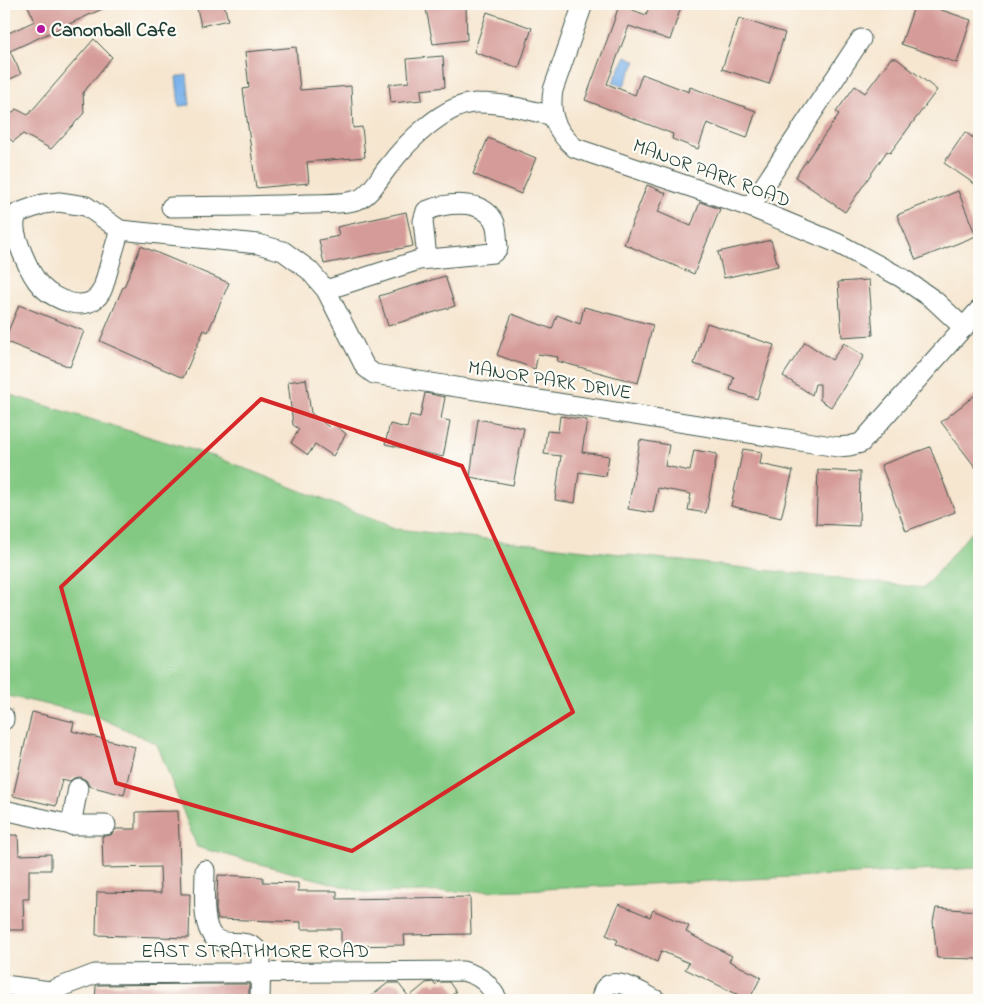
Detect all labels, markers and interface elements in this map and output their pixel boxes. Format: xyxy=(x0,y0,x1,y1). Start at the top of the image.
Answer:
place label: Canonball Cafe xyxy=(51,17,177,46)
marker: Canonball Cafe xyxy=(35,23,47,35)
street label: MANOR PARK ROAD xyxy=(628,132,794,216)
street label: MANOR PARK DRIVE xyxy=(466,354,633,409)
street label: EAST STRATHMORE ROAD xyxy=(141,938,369,967)

